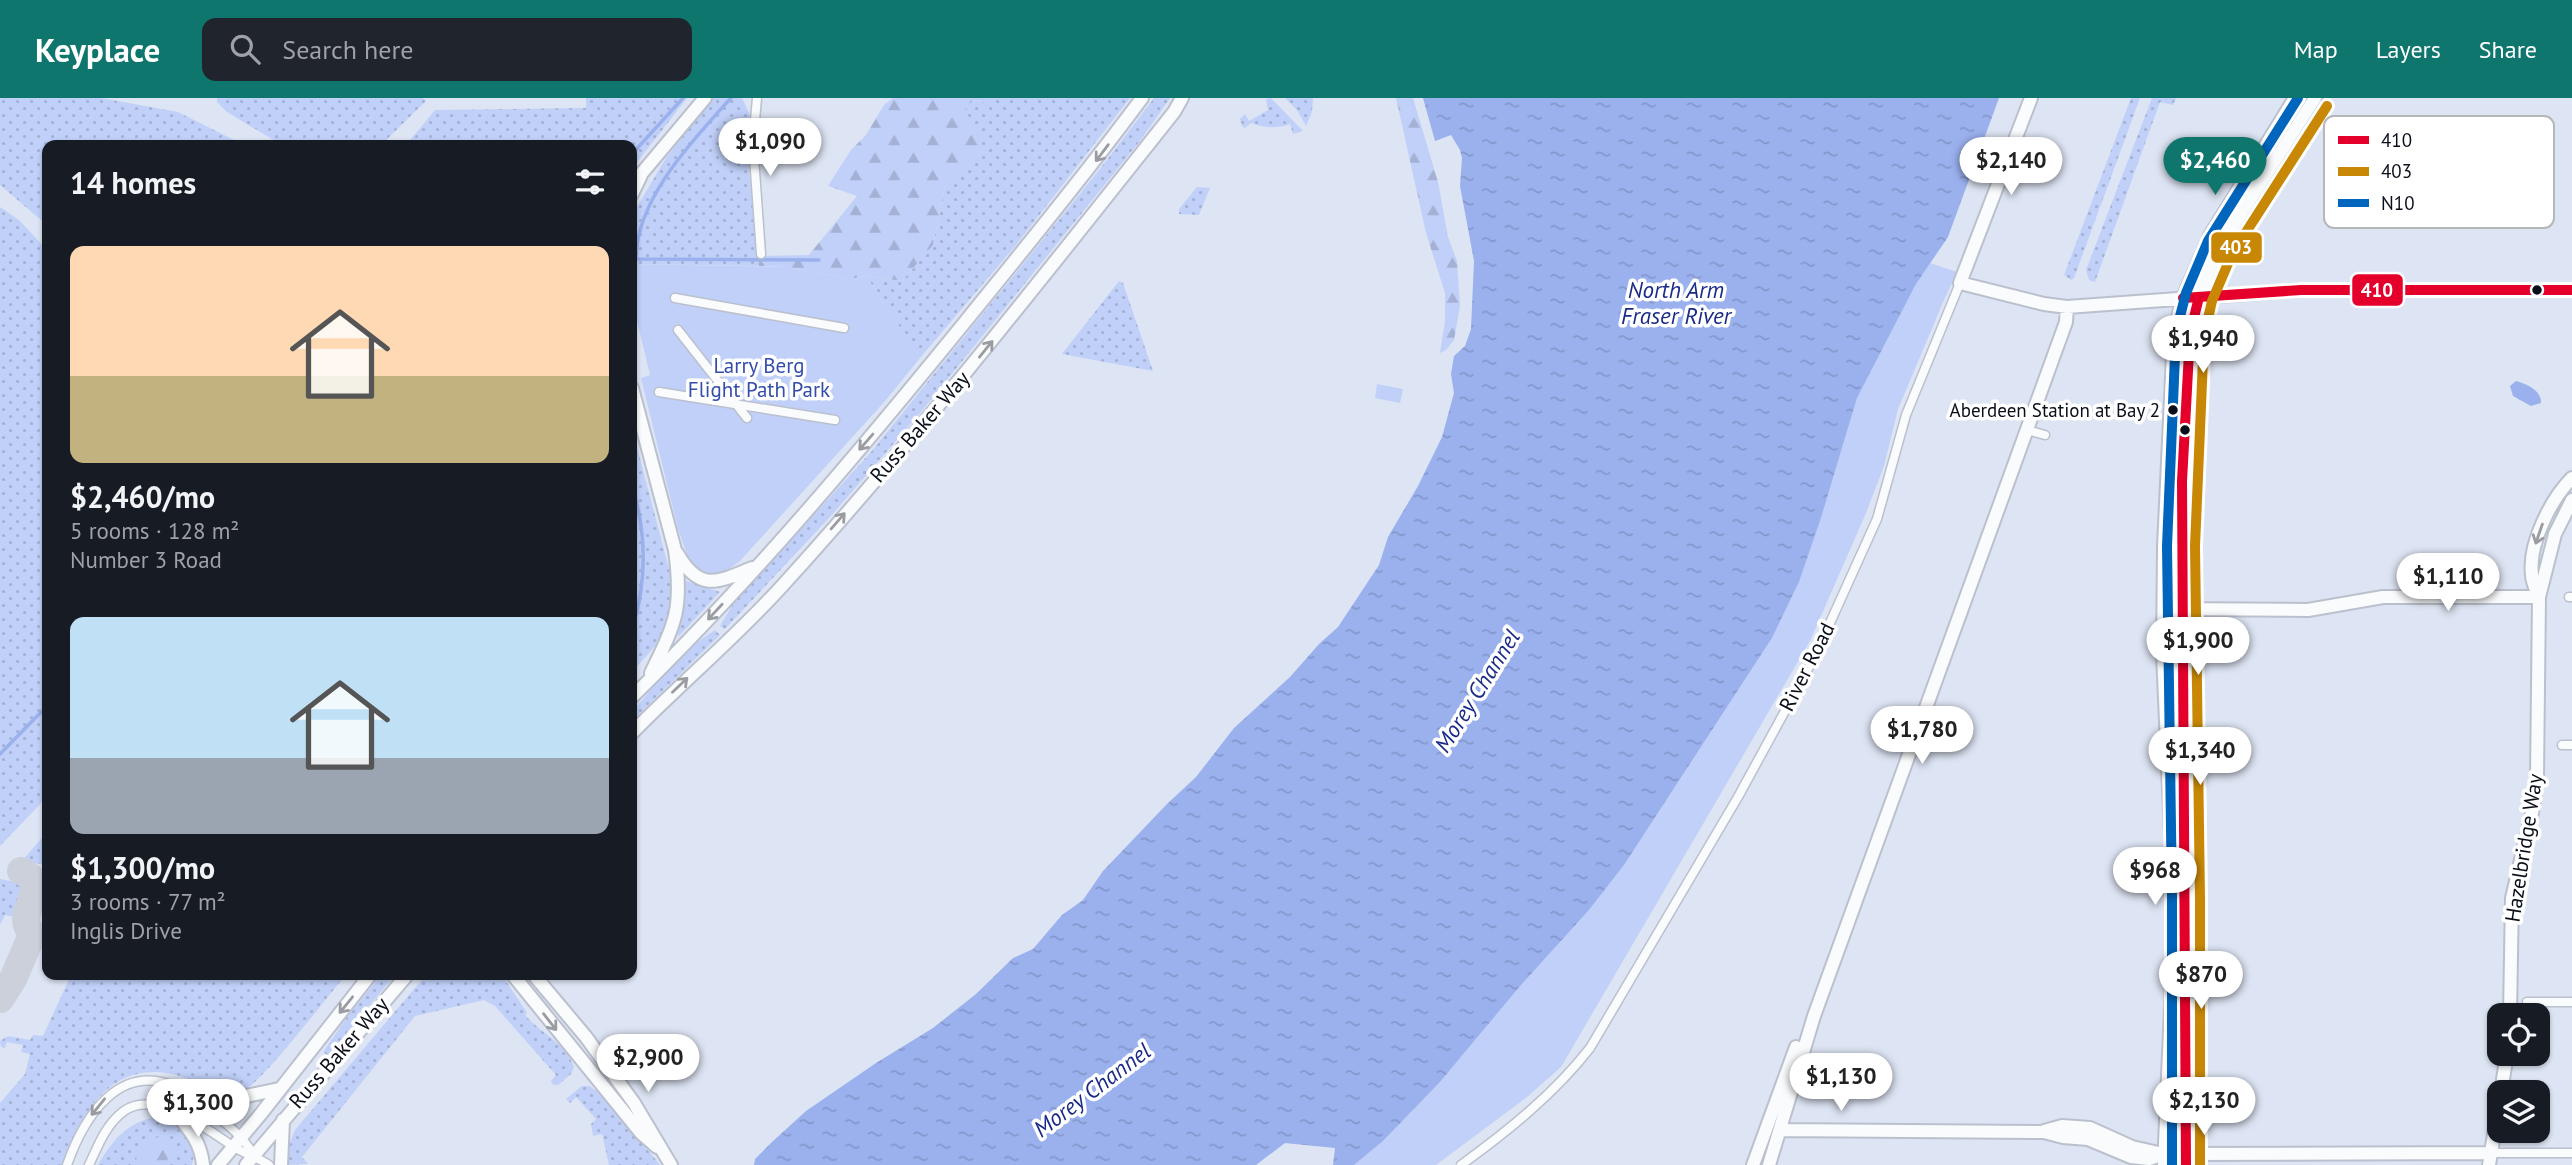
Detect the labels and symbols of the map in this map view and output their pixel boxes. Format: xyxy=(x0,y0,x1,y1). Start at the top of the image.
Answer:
legend xyxy=(2324,116,2554,228)
pin: $1,090 xyxy=(713,118,827,178)
text: 410 xyxy=(2381,128,2412,152)
pin: $2,140 xyxy=(1954,138,2068,197)
pin: $2,460 xyxy=(2158,138,2272,197)
one-way arrow xyxy=(1094,143,1109,162)
text: 403 xyxy=(2381,159,2412,183)
text: N10 xyxy=(2381,191,2415,215)
line badge: 403 xyxy=(2210,231,2263,264)
text: 403 xyxy=(2220,235,2252,259)
line badge: 410 xyxy=(2351,273,2404,307)
water label: North Arm Fraser River xyxy=(1621,275,1733,330)
text: 410 xyxy=(2361,278,2393,302)
unlabelled marker xyxy=(2530,283,2544,297)
pin: $1,940 xyxy=(2146,316,2260,375)
one-way arrow xyxy=(978,340,994,358)
park label: Larry Berg Flight Path Park xyxy=(688,352,830,403)
street label: Russ Baker Way xyxy=(864,365,976,488)
place label: Aberdeen Station at Bay 2 xyxy=(1950,398,2160,422)
marker: Aberdeen Station at Bay 2 xyxy=(2166,403,2180,417)
unlabelled marker xyxy=(2178,423,2192,437)
one-way arrow xyxy=(858,433,874,451)
one-way arrow xyxy=(830,512,846,530)
one-way arrow xyxy=(2532,522,2544,544)
pin: $1,110 xyxy=(2391,554,2505,613)
one-way arrow xyxy=(706,603,723,620)
street label: River Road xyxy=(1773,618,1840,716)
pin: $1,900 xyxy=(2141,618,2255,677)
water label: Morey Channel xyxy=(1427,624,1526,757)
one-way arrow xyxy=(672,677,689,694)
pin: $1,780 xyxy=(1865,706,1979,766)
pin: $1,340 xyxy=(2143,728,2257,787)
street label: Hazelbridge Way xyxy=(2498,772,2549,924)
pin: $968 xyxy=(2114,848,2196,907)
pin: $870 xyxy=(2160,951,2242,1011)
street label: Russ Baker Way xyxy=(283,991,395,1114)
one-way arrow xyxy=(338,995,353,1013)
one-way arrow xyxy=(543,1013,558,1031)
pin: $2,900 xyxy=(591,1034,705,1094)
water label: Morey Channel xyxy=(1027,1036,1156,1143)
pin: $1,130 xyxy=(1784,1054,1898,1113)
pin: $2,130 xyxy=(2147,1077,2261,1137)
pin: $1,300 xyxy=(141,1080,255,1139)
one-way arrow xyxy=(90,1098,106,1116)

